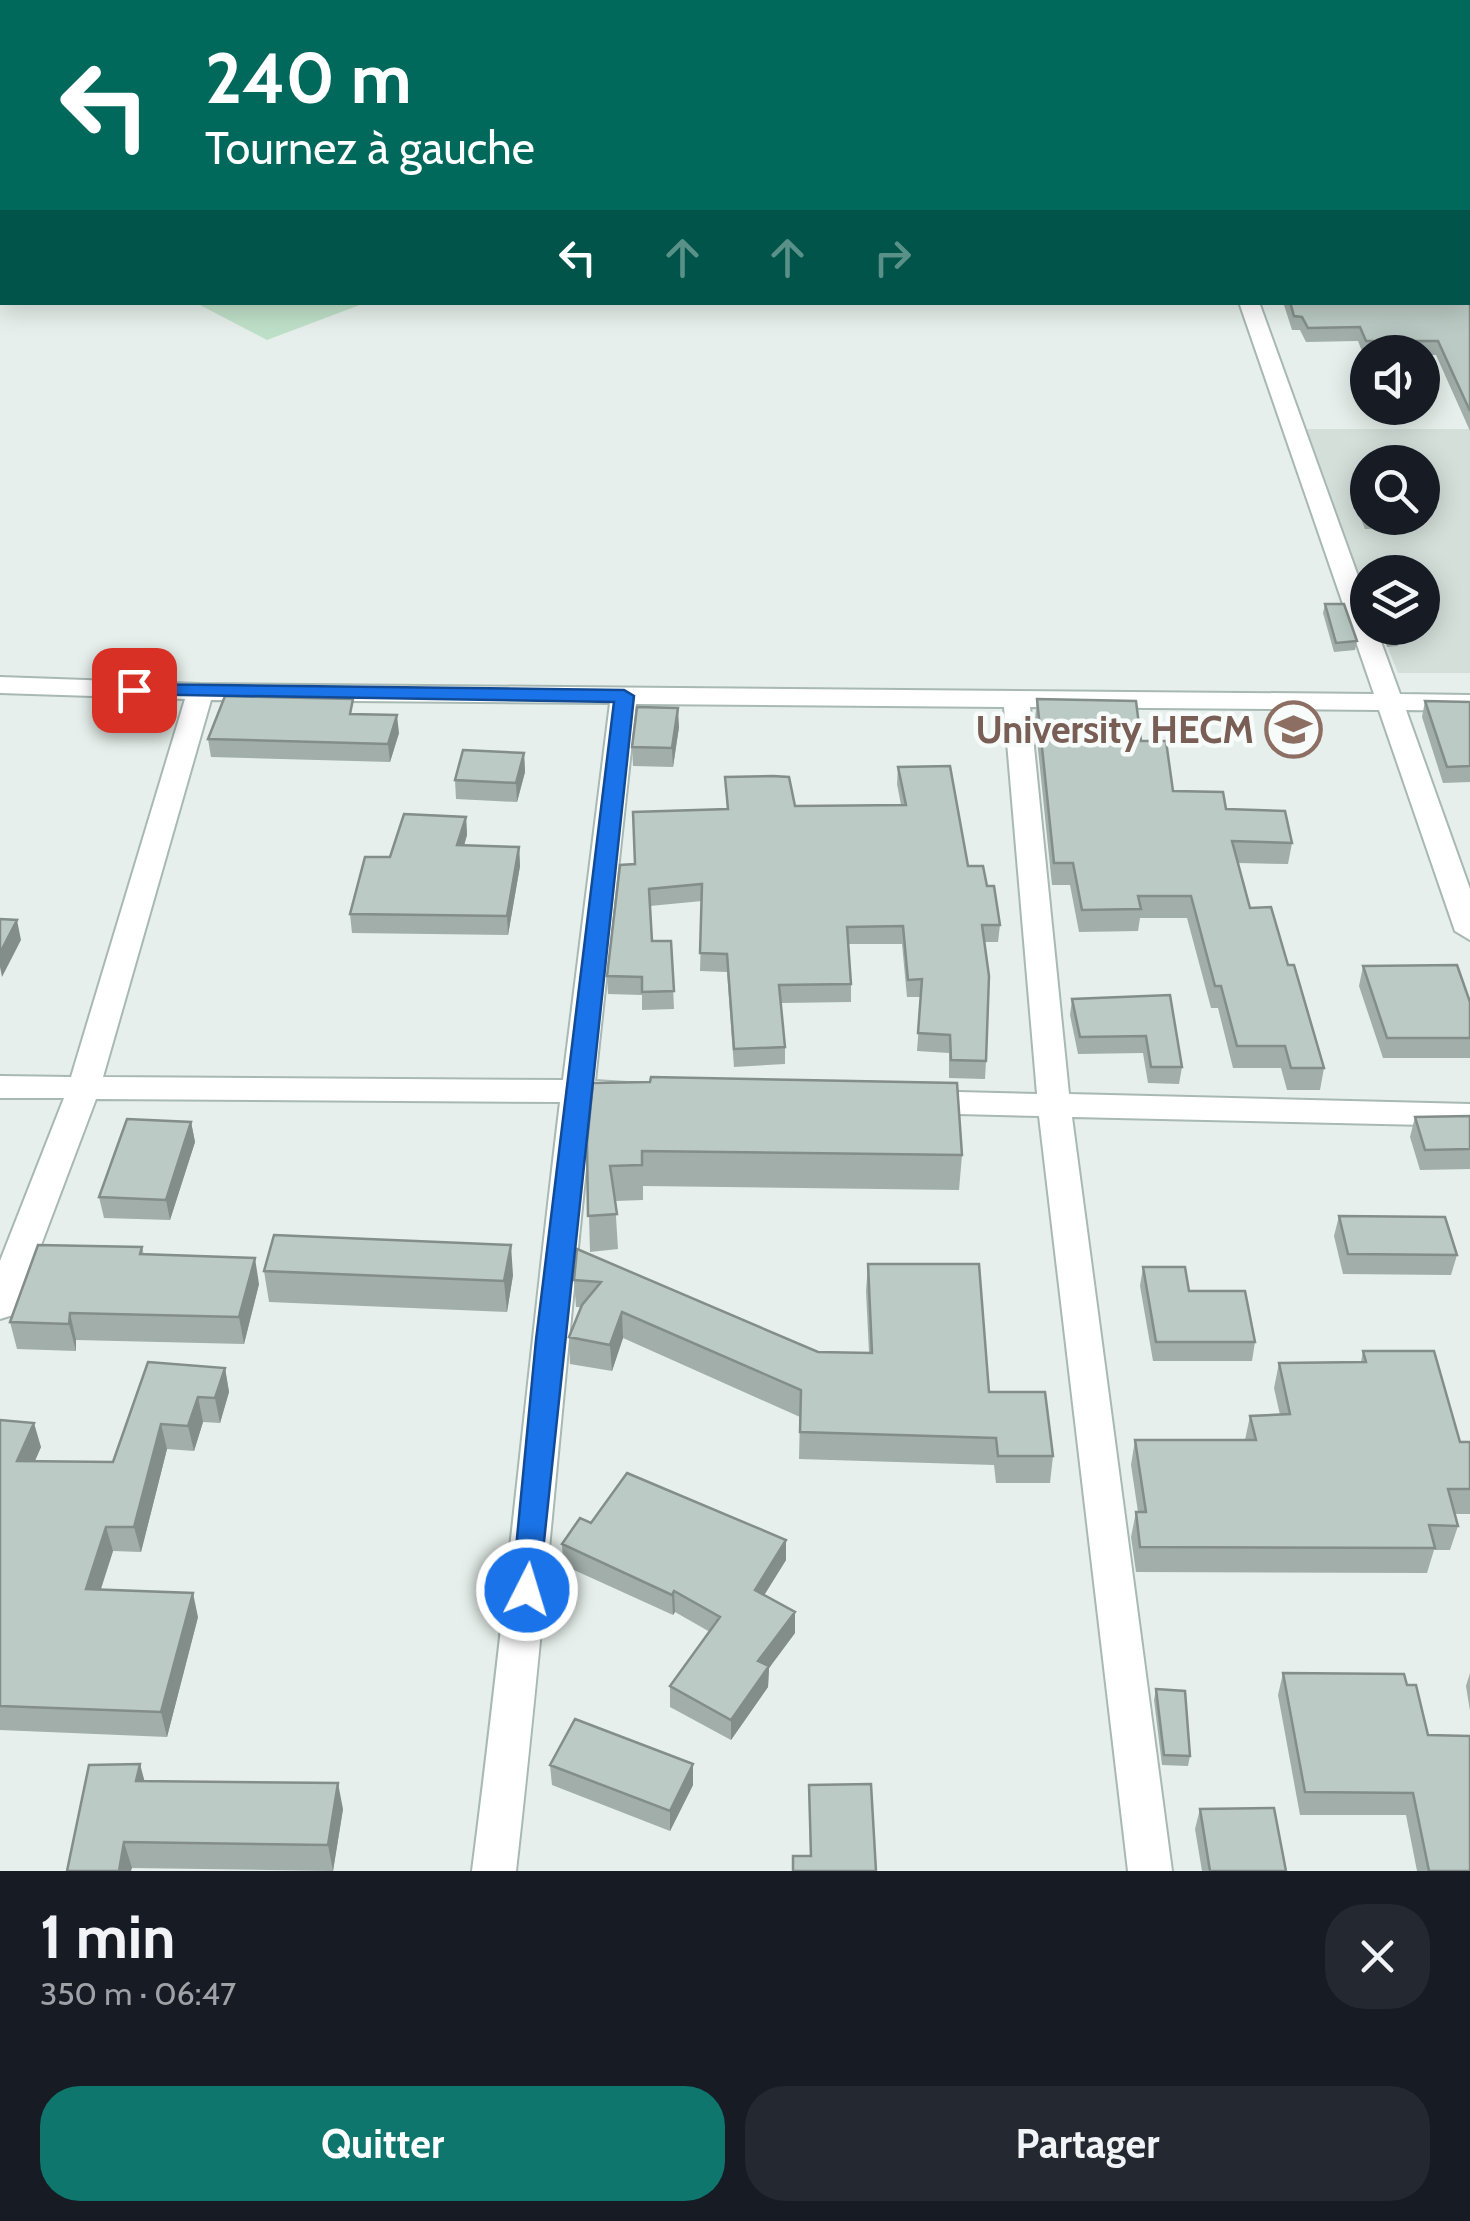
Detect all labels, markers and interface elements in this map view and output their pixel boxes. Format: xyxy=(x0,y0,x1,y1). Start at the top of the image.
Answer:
text: 240 m xyxy=(205,35,412,121)
icon: left xyxy=(40,40,170,170)
text: Tournez à gauche xyxy=(205,121,535,175)
icon: left xyxy=(550,230,605,285)
icon: ahead xyxy=(655,230,710,285)
icon: ahead xyxy=(760,230,815,285)
icon: right xyxy=(865,230,920,285)
map controls xyxy=(1350,335,1440,645)
button: sound xyxy=(1350,335,1440,425)
button: search xyxy=(1350,445,1440,535)
button: layers xyxy=(1350,555,1440,645)
pin xyxy=(92,648,177,733)
icon: arrive xyxy=(107,663,162,718)
school or university icon: University HECM xyxy=(1263,699,1323,759)
place label: University HECM xyxy=(976,706,1254,753)
position arrow xyxy=(475,1538,579,1642)
text: 1 min xyxy=(40,1900,175,1973)
button: close xyxy=(1325,1904,1430,2009)
text: 350 m · 06:47 xyxy=(40,1974,236,2013)
button: Quitter xyxy=(40,2086,725,2201)
button: Partager xyxy=(745,2086,1430,2201)

